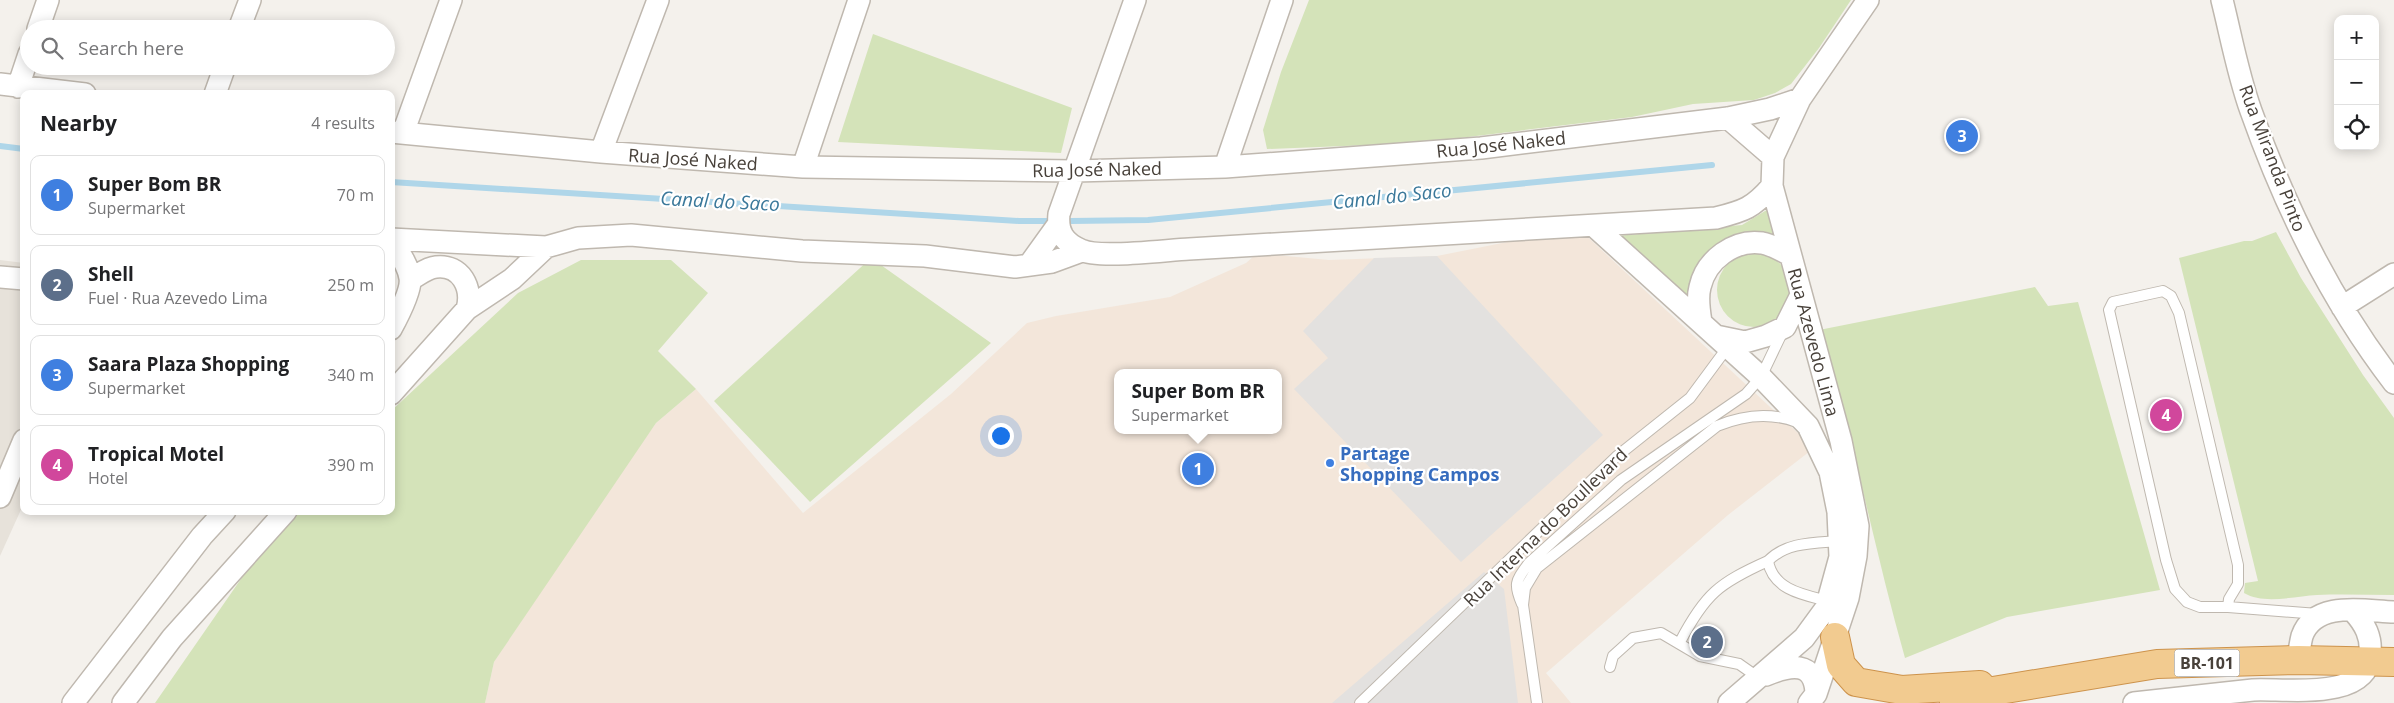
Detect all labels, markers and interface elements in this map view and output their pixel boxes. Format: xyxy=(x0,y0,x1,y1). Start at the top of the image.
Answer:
map controls xyxy=(2334,15,2379,150)
button: + xyxy=(2334,15,2379,60)
search box xyxy=(20,20,395,75)
icon: search xyxy=(38,34,66,62)
text: Search here xyxy=(78,35,184,61)
button: − xyxy=(2334,60,2379,105)
street label: Rua Miranda Pinto xyxy=(2234,81,2312,235)
button: locate xyxy=(2334,105,2379,150)
text: Nearby xyxy=(40,109,117,137)
text: 4 results xyxy=(311,112,375,134)
pin: 3 xyxy=(1946,117,1978,155)
street label: Rua José Naked xyxy=(1435,125,1567,163)
street label: Rua José Naked xyxy=(627,142,759,176)
street label: Rua José Naked xyxy=(1032,156,1162,182)
text: Super Bom BR xyxy=(88,171,221,197)
water label: Canal do Saco xyxy=(1331,177,1453,215)
text: 1 xyxy=(52,184,62,206)
text: 70 m xyxy=(337,184,374,206)
water label: Canal do Saco xyxy=(660,185,780,217)
text: Supermarket xyxy=(88,197,185,219)
text: Shell xyxy=(88,261,134,287)
street label: Rua Azevedo Lima xyxy=(1783,265,1845,419)
text: 2 xyxy=(52,274,62,296)
text: 250 m xyxy=(328,274,374,296)
text: Fuel · Rua Azevedo Lima xyxy=(88,287,268,309)
text: Saara Plaza Shopping xyxy=(88,351,289,377)
text: 3 xyxy=(52,364,62,386)
text: 340 m xyxy=(328,364,374,386)
popup xyxy=(1114,369,1282,434)
text: Supermarket xyxy=(88,377,185,399)
text: Super Bom BR xyxy=(1131,378,1265,404)
pin: 4 xyxy=(2150,396,2182,434)
text: Supermarket xyxy=(1131,404,1229,426)
your location xyxy=(988,423,1014,449)
text: Tropical Motel xyxy=(88,441,224,467)
place label: Partage Shopping Campos xyxy=(1340,441,1499,486)
street label: Rua Interna do Boullevard xyxy=(1458,442,1632,612)
pin: 1 xyxy=(1182,450,1214,488)
text: 4 xyxy=(52,454,62,476)
text: 390 m xyxy=(328,454,374,476)
marker: Partage Shopping Campos xyxy=(1324,457,1336,469)
text: Hotel xyxy=(88,467,128,489)
pin: 2 xyxy=(1691,623,1723,661)
road number: BR-101 xyxy=(2174,650,2240,676)

